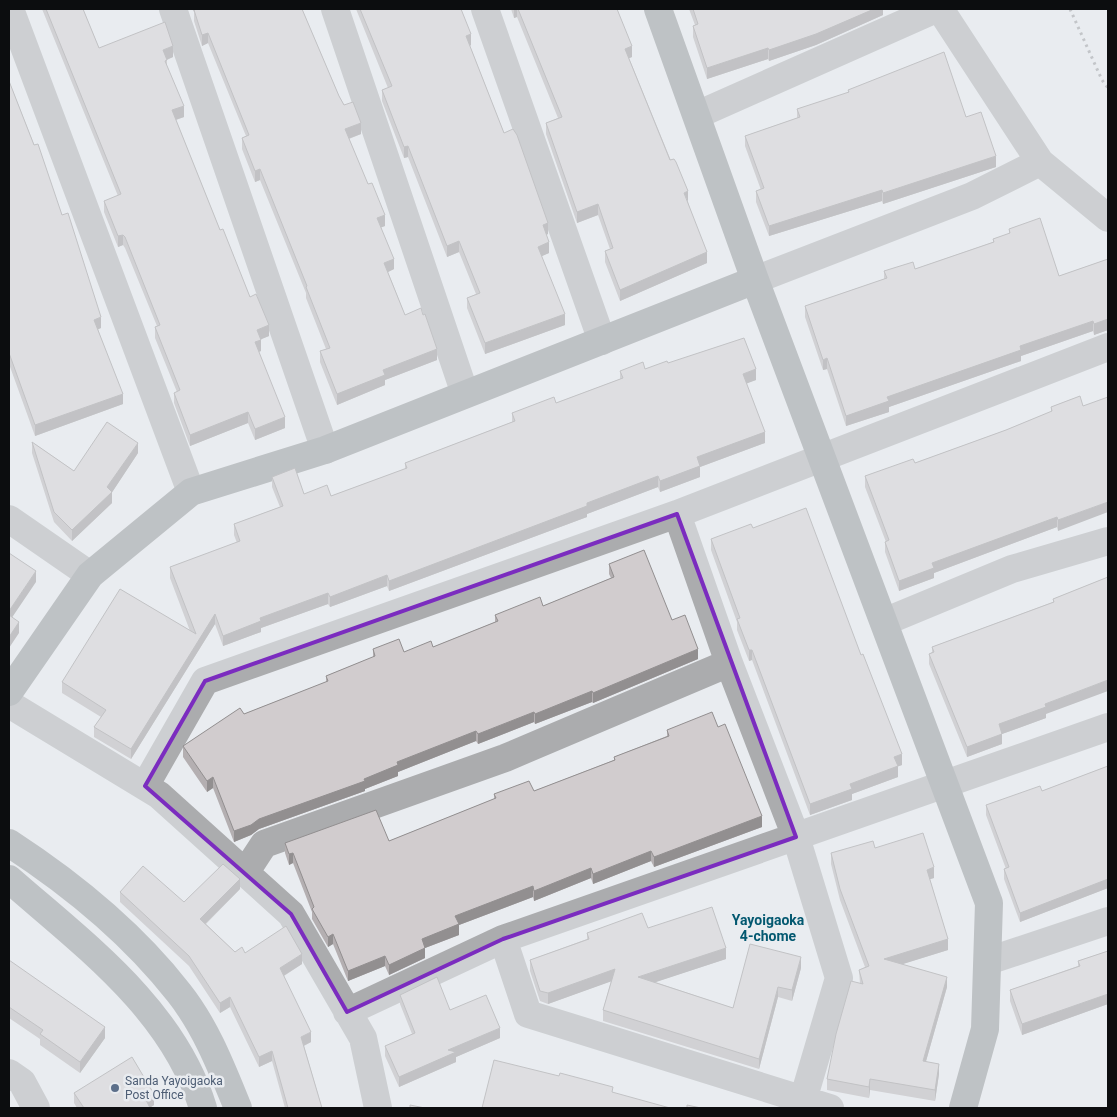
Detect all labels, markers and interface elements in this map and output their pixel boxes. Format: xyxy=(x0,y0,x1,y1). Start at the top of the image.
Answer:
district label: Yayoigaoka 4-chome xyxy=(732,912,805,944)
place label: Sanda Yayoigaoka Post Office xyxy=(125,1074,223,1102)
marker: Sanda Yayoigaoka Post Office xyxy=(109,1082,121,1094)

